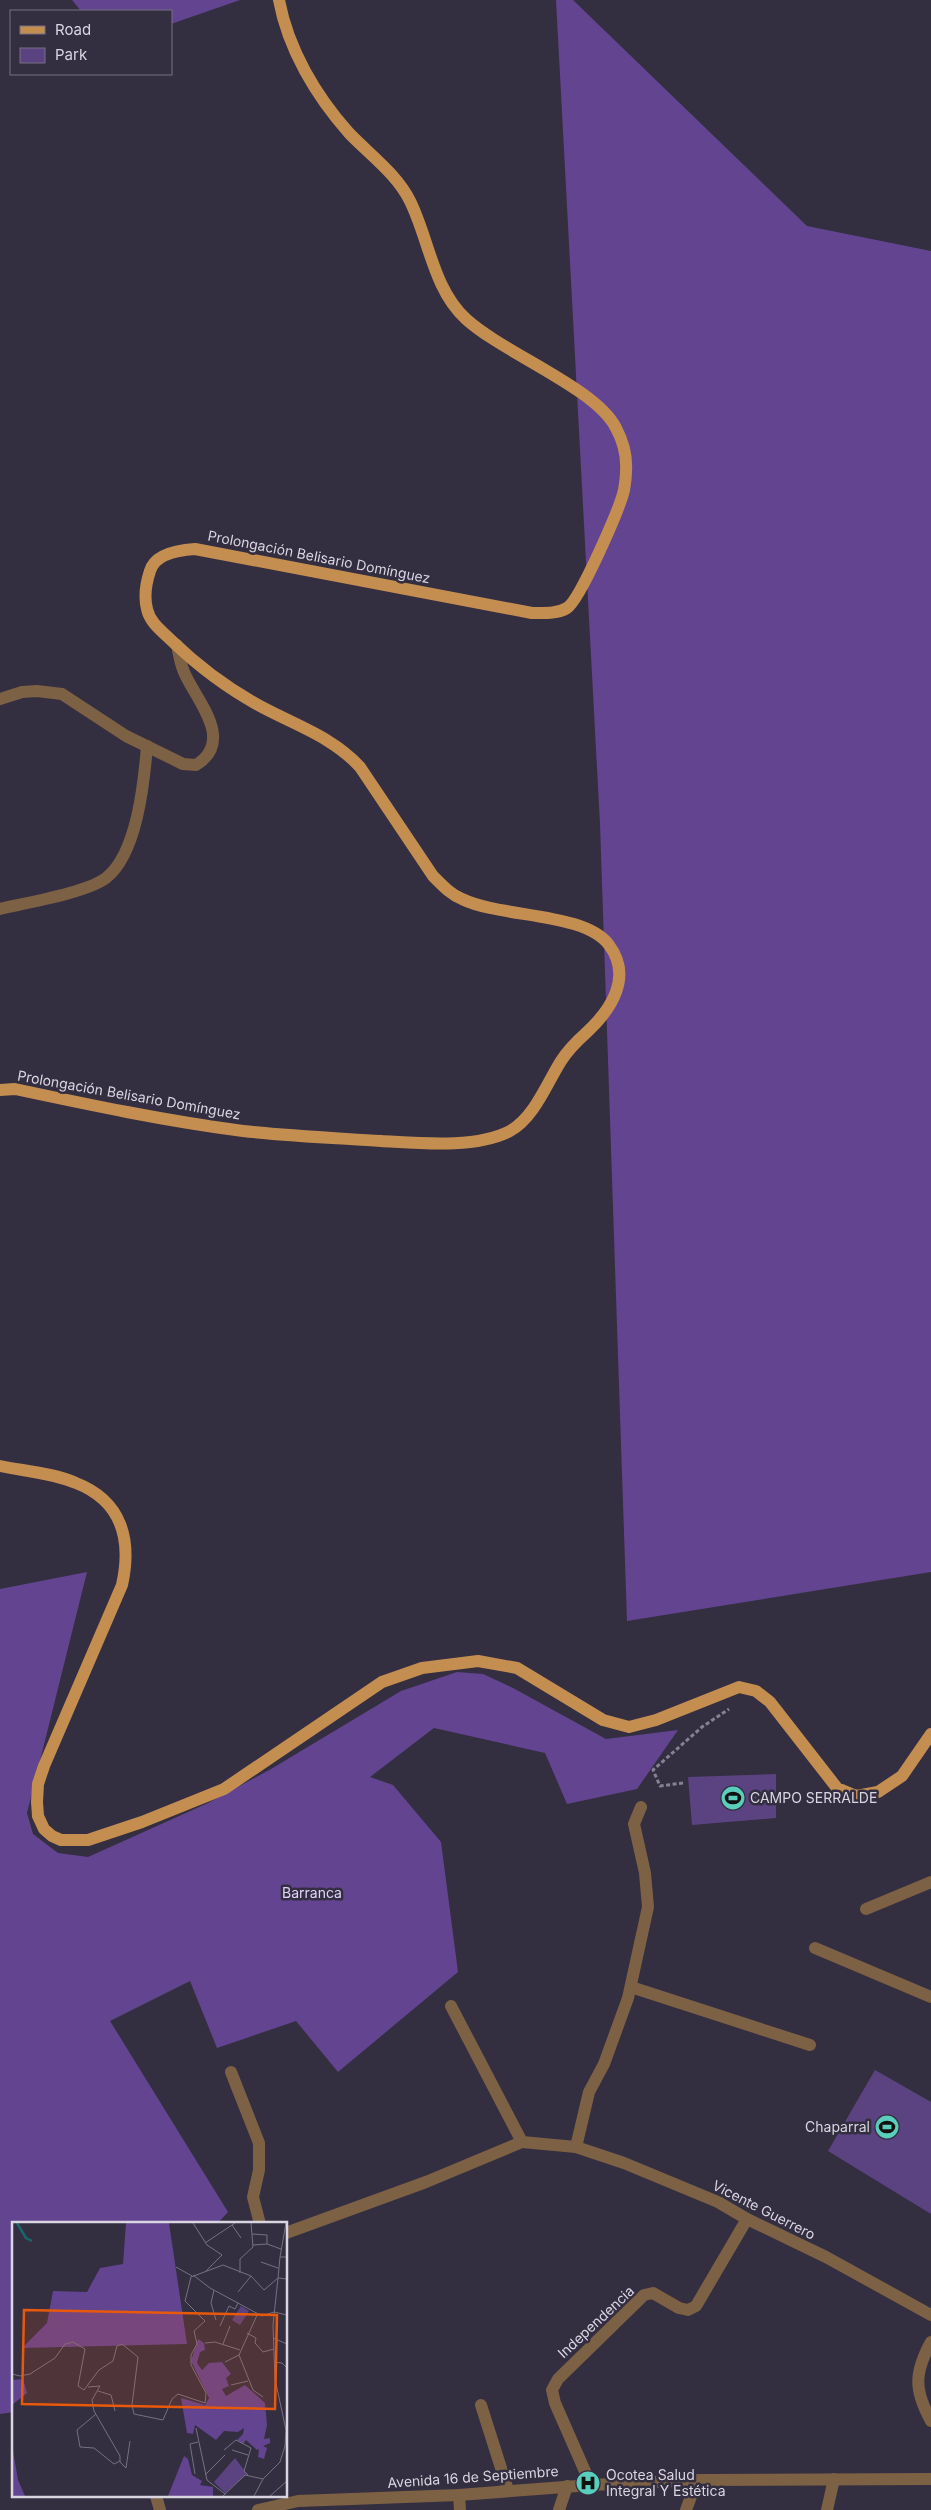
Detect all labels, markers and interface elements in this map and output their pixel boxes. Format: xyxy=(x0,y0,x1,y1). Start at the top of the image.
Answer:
legend xyxy=(10,10,172,75)
text: Road xyxy=(55,20,91,39)
text: Park xyxy=(55,45,88,64)
street label: Prolongación Belisario Domínguez xyxy=(206,527,432,586)
street label: Prolongación Belisario Domínguez xyxy=(16,1066,242,1123)
sports icon: CAMPO SERRALDE xyxy=(720,1785,746,1811)
place label: CAMPO SERRALDE xyxy=(750,1789,877,1806)
park label: Barranca xyxy=(282,1884,342,1901)
sports icon: Chaparral xyxy=(874,2114,900,2140)
place label: Chaparral xyxy=(805,2118,870,2135)
street label: Vicente Guerrero xyxy=(710,2176,818,2243)
inset map xyxy=(12,2222,288,2498)
street label: Independencia xyxy=(554,2282,637,2361)
street label: Avenida 16 de Septiembre xyxy=(387,2462,559,2491)
place label: Ocotea Salud Integral Y Estética xyxy=(606,2466,726,2499)
hospital icon: Ocotea Salud Integral Y Estética xyxy=(575,2470,601,2496)

